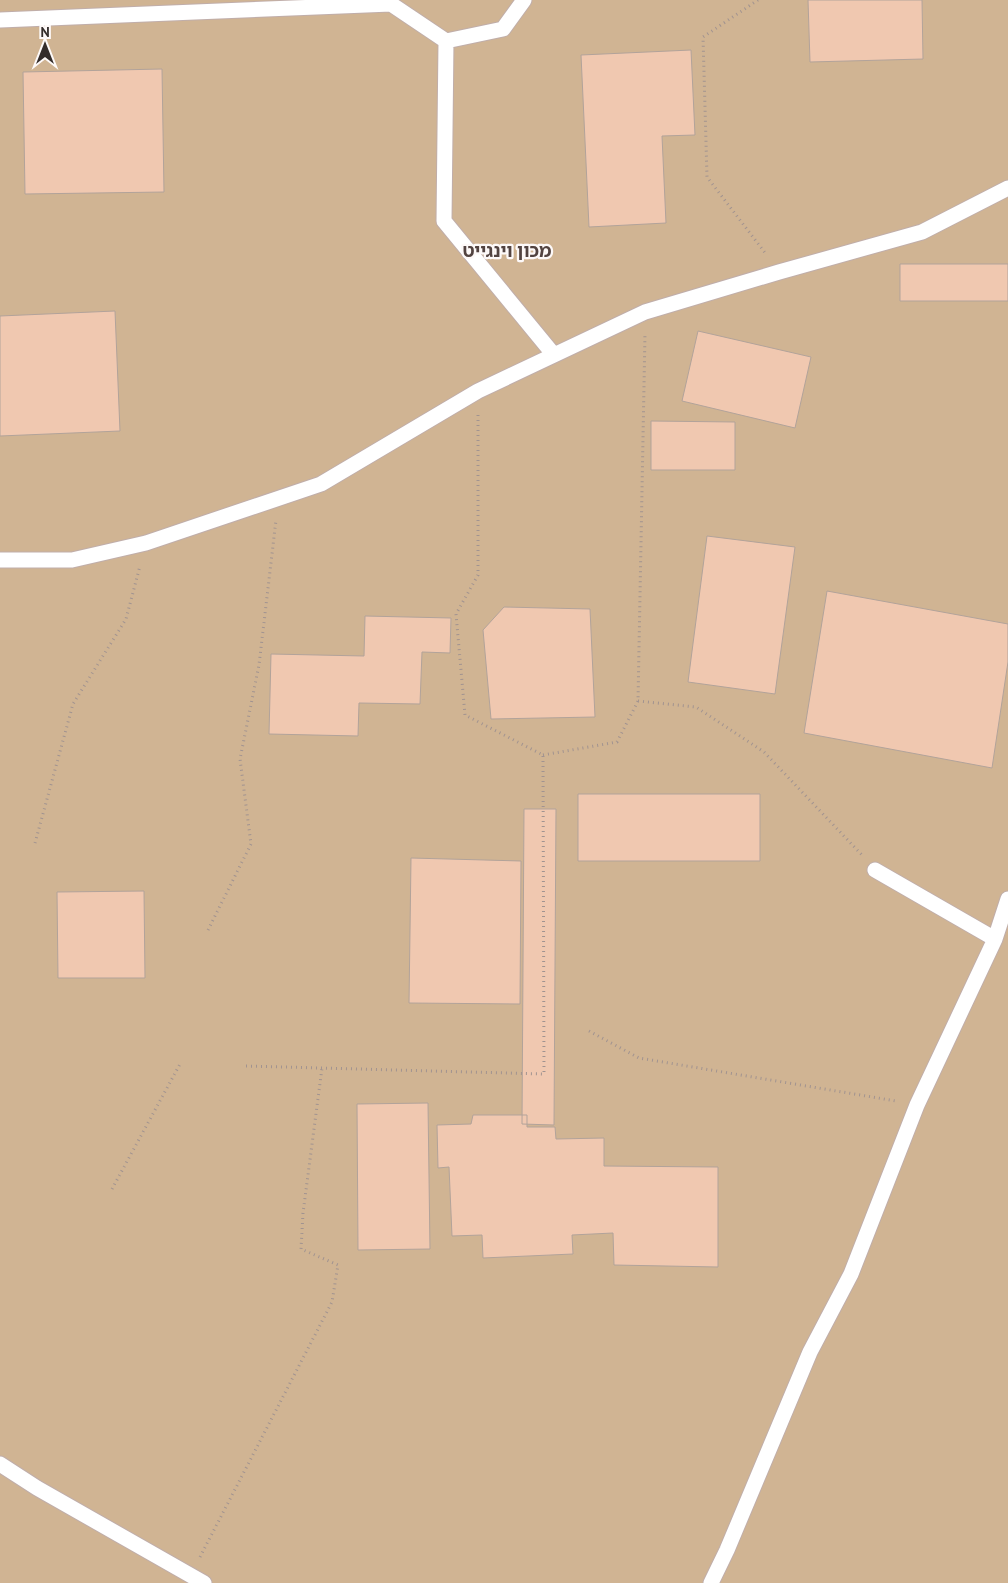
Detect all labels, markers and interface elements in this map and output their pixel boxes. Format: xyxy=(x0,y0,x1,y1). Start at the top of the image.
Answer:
north arrow xyxy=(20,20,70,70)
text: N xyxy=(40,23,50,41)
district label: מכון וינגייט xyxy=(463,239,552,262)

